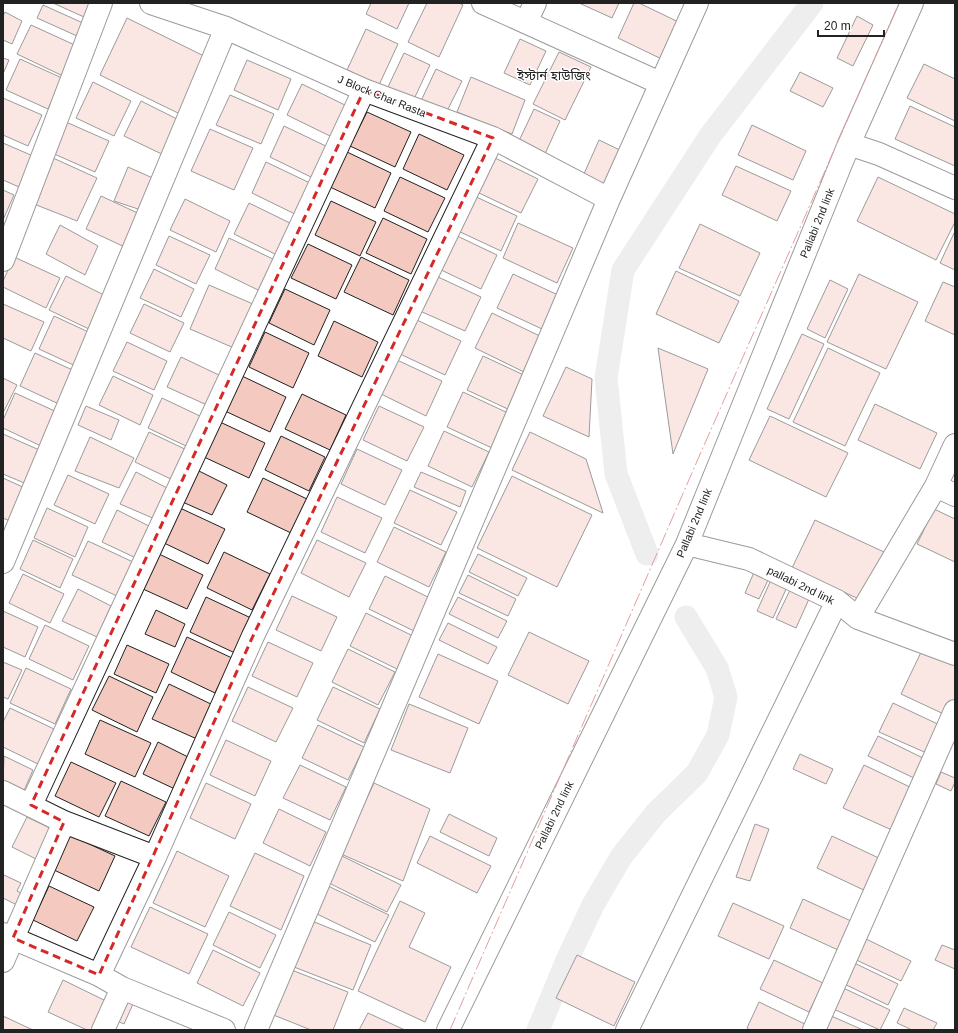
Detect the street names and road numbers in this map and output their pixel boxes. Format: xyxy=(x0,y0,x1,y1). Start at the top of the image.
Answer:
street label: J Block Char Rasta xyxy=(336,73,429,120)
street label: Pallabi 2nd link xyxy=(798,186,837,260)
street label: Pallabi 2nd link xyxy=(674,486,714,559)
street label: pallabi 2nd link xyxy=(766,564,837,607)
street label: Pallabi 2nd link xyxy=(532,779,576,851)

